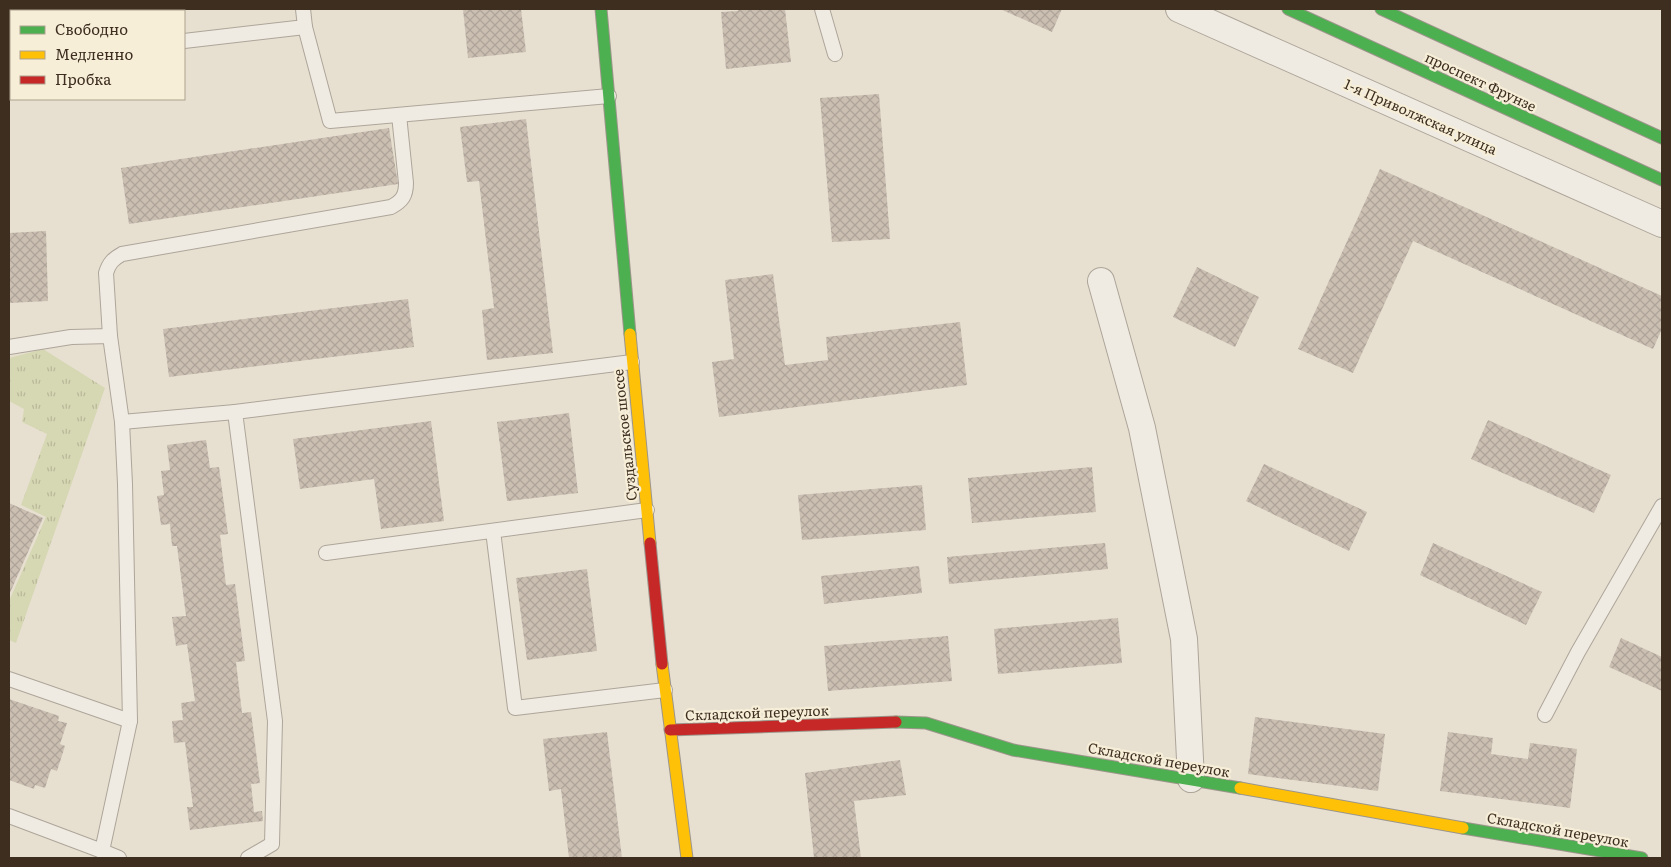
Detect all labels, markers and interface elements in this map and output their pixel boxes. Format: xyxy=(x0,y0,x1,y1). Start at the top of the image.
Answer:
legend xyxy=(10,10,185,100)
text: Свободно xyxy=(55,17,128,40)
text: Медленно xyxy=(55,42,133,65)
street label: проспект Фрунзе xyxy=(1422,46,1540,116)
text: Пробка xyxy=(55,67,112,90)
street label: 1-я Приволжская улица xyxy=(1341,73,1501,159)
street label: Суздальское шоссе xyxy=(607,368,641,502)
street label: Складской переулок xyxy=(685,699,830,725)
street label: Складской переулок xyxy=(1086,737,1232,781)
street label: Складской переулок xyxy=(1485,807,1631,851)

